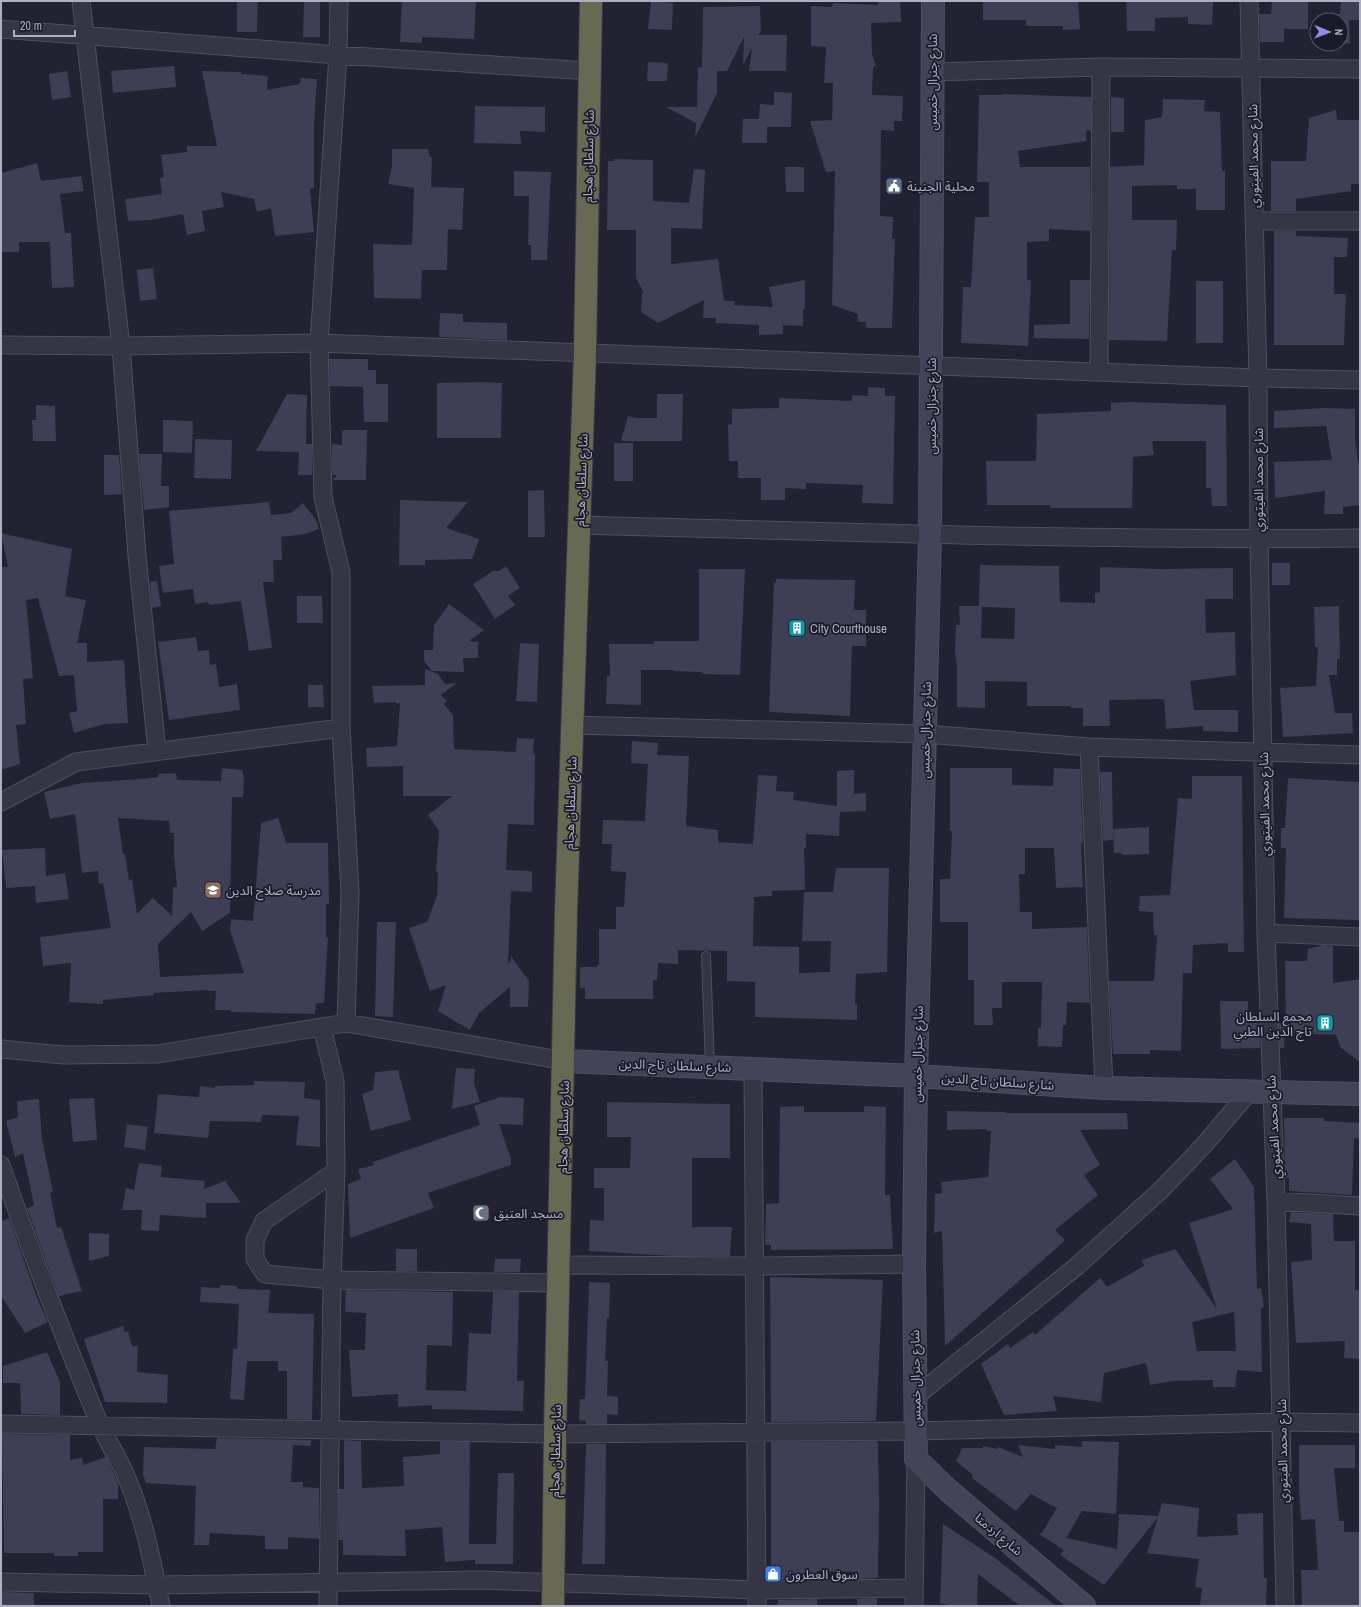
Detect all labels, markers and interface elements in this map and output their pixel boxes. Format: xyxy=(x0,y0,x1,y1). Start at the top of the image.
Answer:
scale bar xyxy=(14,12,75,38)
north arrow xyxy=(1309,12,1349,52)
text: 20 m xyxy=(20,18,42,34)
text: N xyxy=(1332,29,1346,36)
street label: شارع جنرال خميس xyxy=(924,34,943,130)
street label: شارع محمد الفيتوري xyxy=(1244,104,1265,208)
street label: شارع سلطان هجام xyxy=(579,109,600,203)
public building icon: محلية الجنينة xyxy=(884,176,904,196)
place label: محلية الجنينة xyxy=(907,178,975,195)
street label: شارع جنرال خميس xyxy=(923,358,942,454)
street label: شارع محمد الفيتوري xyxy=(1250,428,1269,532)
street label: شارع سلطان هجام xyxy=(571,433,594,527)
building icon: City Courthouse xyxy=(787,618,807,638)
place label: City Courthouse xyxy=(810,620,887,637)
street label: شارع جنرال خميس xyxy=(916,681,937,779)
street label: شارع محمد الفيتوري xyxy=(1255,752,1276,856)
street label: شارع سلطان هجام xyxy=(560,756,583,850)
school or university icon: مدرسة صلاح الدين xyxy=(203,880,223,900)
place label: مدرسة صلاح الدين xyxy=(226,882,321,901)
street label: شارع جنرال خميس xyxy=(908,1005,929,1103)
place label: مجمع السلطان تاج الدين الطبي xyxy=(1234,1008,1312,1042)
building icon: مجمع السلطان تاج الدين الطبي xyxy=(1315,1013,1335,1033)
street label: شارع سلطان تاج الدين xyxy=(618,1055,732,1078)
street label: شارع سلطان تاج الدين xyxy=(941,1069,1055,1096)
street label: شارع محمد الفيتوري xyxy=(1262,1074,1287,1179)
street label: شارع سلطان هجام xyxy=(554,1080,575,1174)
mosque icon: مسجد العتيق xyxy=(471,1203,491,1223)
place label: مسجد العتيق xyxy=(494,1205,564,1222)
street label: شارع جنرال خميس xyxy=(906,1329,927,1427)
street label: شارع محمد الفيتوري xyxy=(1273,1399,1294,1503)
street label: شارع سلطان هجام xyxy=(546,1404,567,1498)
street label: شارع اردمتا xyxy=(970,1509,1026,1561)
shop icon: سوق العطرون xyxy=(763,1564,783,1584)
place label: سوق العطرون xyxy=(786,1566,858,1583)

